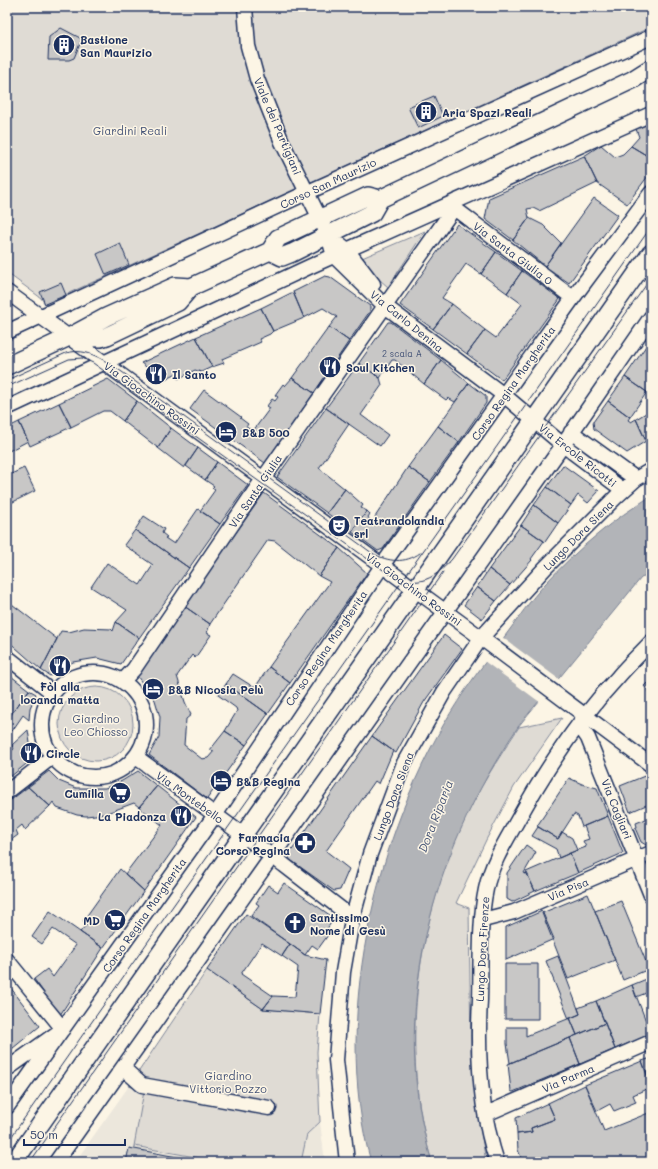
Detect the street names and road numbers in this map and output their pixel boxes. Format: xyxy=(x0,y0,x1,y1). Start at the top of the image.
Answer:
street label: Viale dei Partigiani xyxy=(251,75,305,177)
street label: Corso San Maurizio xyxy=(277,154,379,212)
street label: Via Santa Giulia 0 xyxy=(470,218,556,288)
street label: Via Carlo Denina xyxy=(367,287,447,355)
street label: Corso Regina Margherita xyxy=(468,323,558,443)
street label: Via Gioachino Rossini xyxy=(101,358,203,438)
street label: Via Ercole Ricotti xyxy=(536,420,620,490)
street label: Via Santa Giulia xyxy=(225,451,285,531)
street label: Lungo Dora Siena xyxy=(540,496,617,573)
street label: Via Gioachino Rossini xyxy=(363,549,465,629)
street label: Corso Regina Margherita xyxy=(282,587,370,709)
street label: Lungo Dora Siena xyxy=(369,749,417,842)
street label: Via Montebello xyxy=(153,768,227,827)
street label: Via Cagliari xyxy=(598,777,636,841)
street label: Corso Regina Margherita xyxy=(99,855,189,975)
street label: Via Pisa xyxy=(545,874,591,904)
street label: Lungo Dora Firenze xyxy=(472,896,492,1002)
street label: Via Parma xyxy=(540,1060,597,1096)

